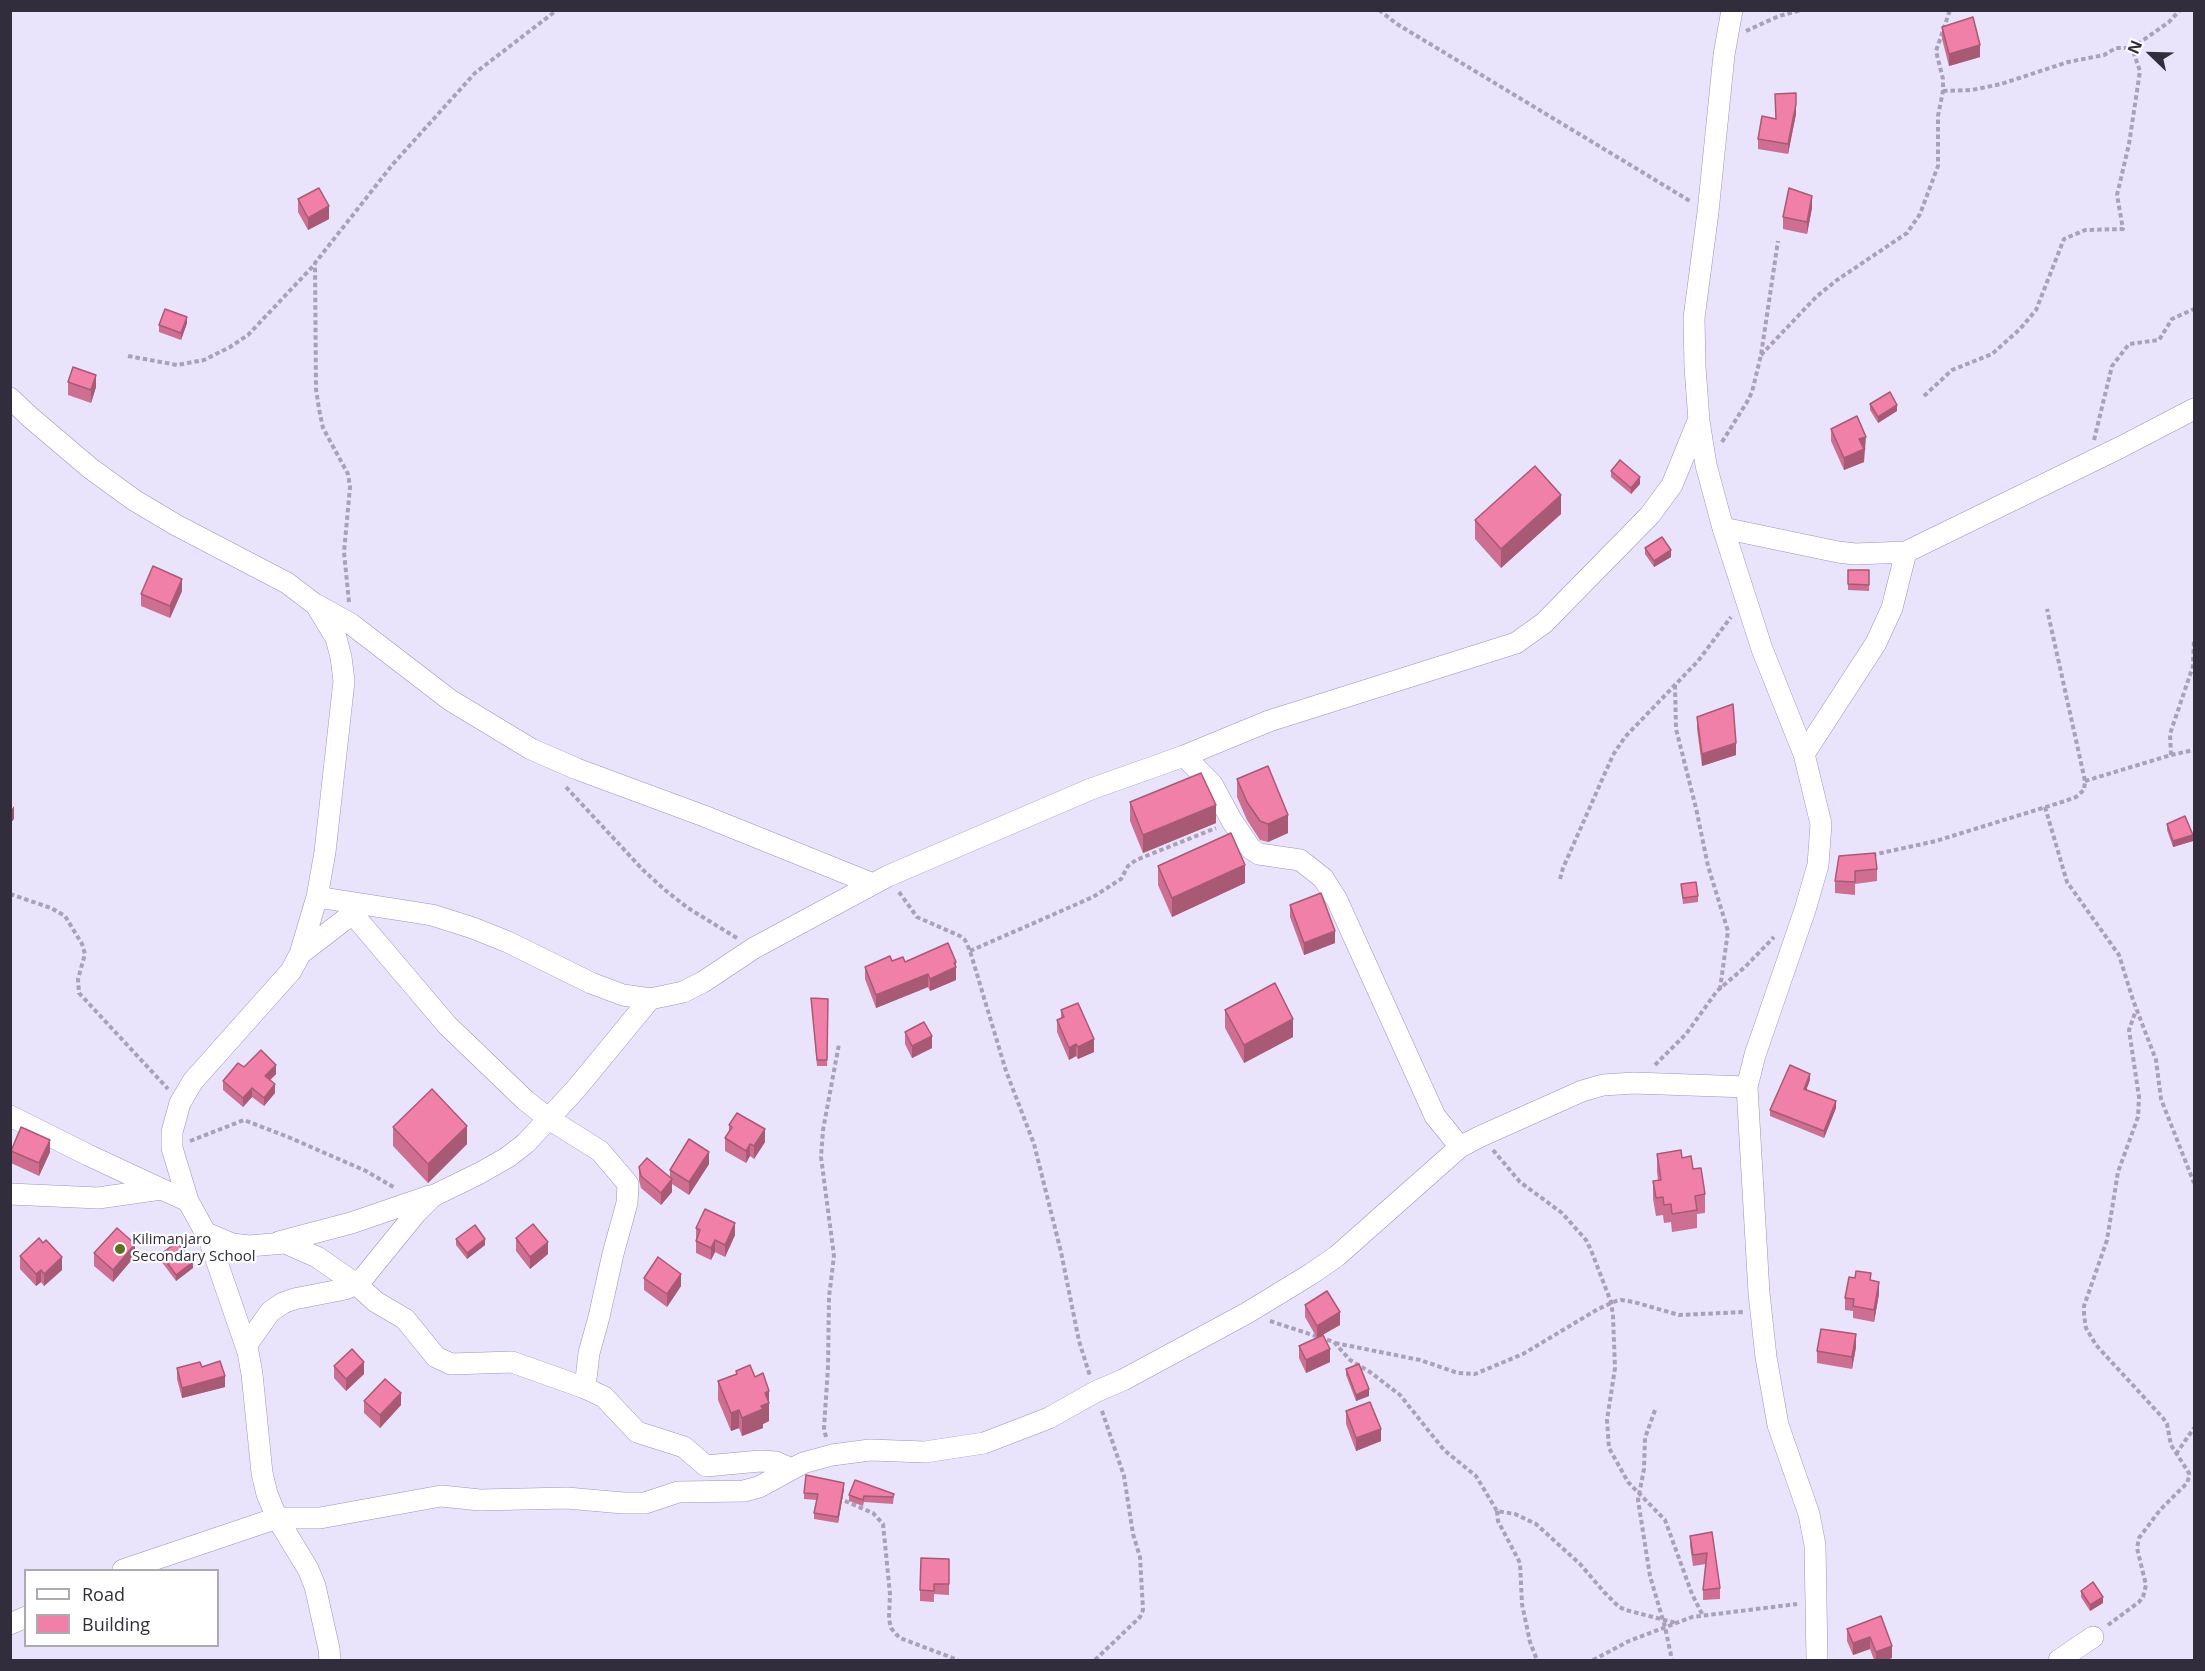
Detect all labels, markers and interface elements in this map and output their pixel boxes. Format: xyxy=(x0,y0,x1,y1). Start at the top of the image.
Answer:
north arrow xyxy=(2121,24,2181,84)
text: N xyxy=(2122,37,2147,57)
place label: Kilimanjaro Secondary School xyxy=(132,1231,256,1266)
marker: Kilimanjaro Secondary School xyxy=(113,1242,127,1256)
legend xyxy=(24,1569,219,1647)
text: Road xyxy=(82,1582,125,1606)
text: Building xyxy=(82,1612,150,1636)

